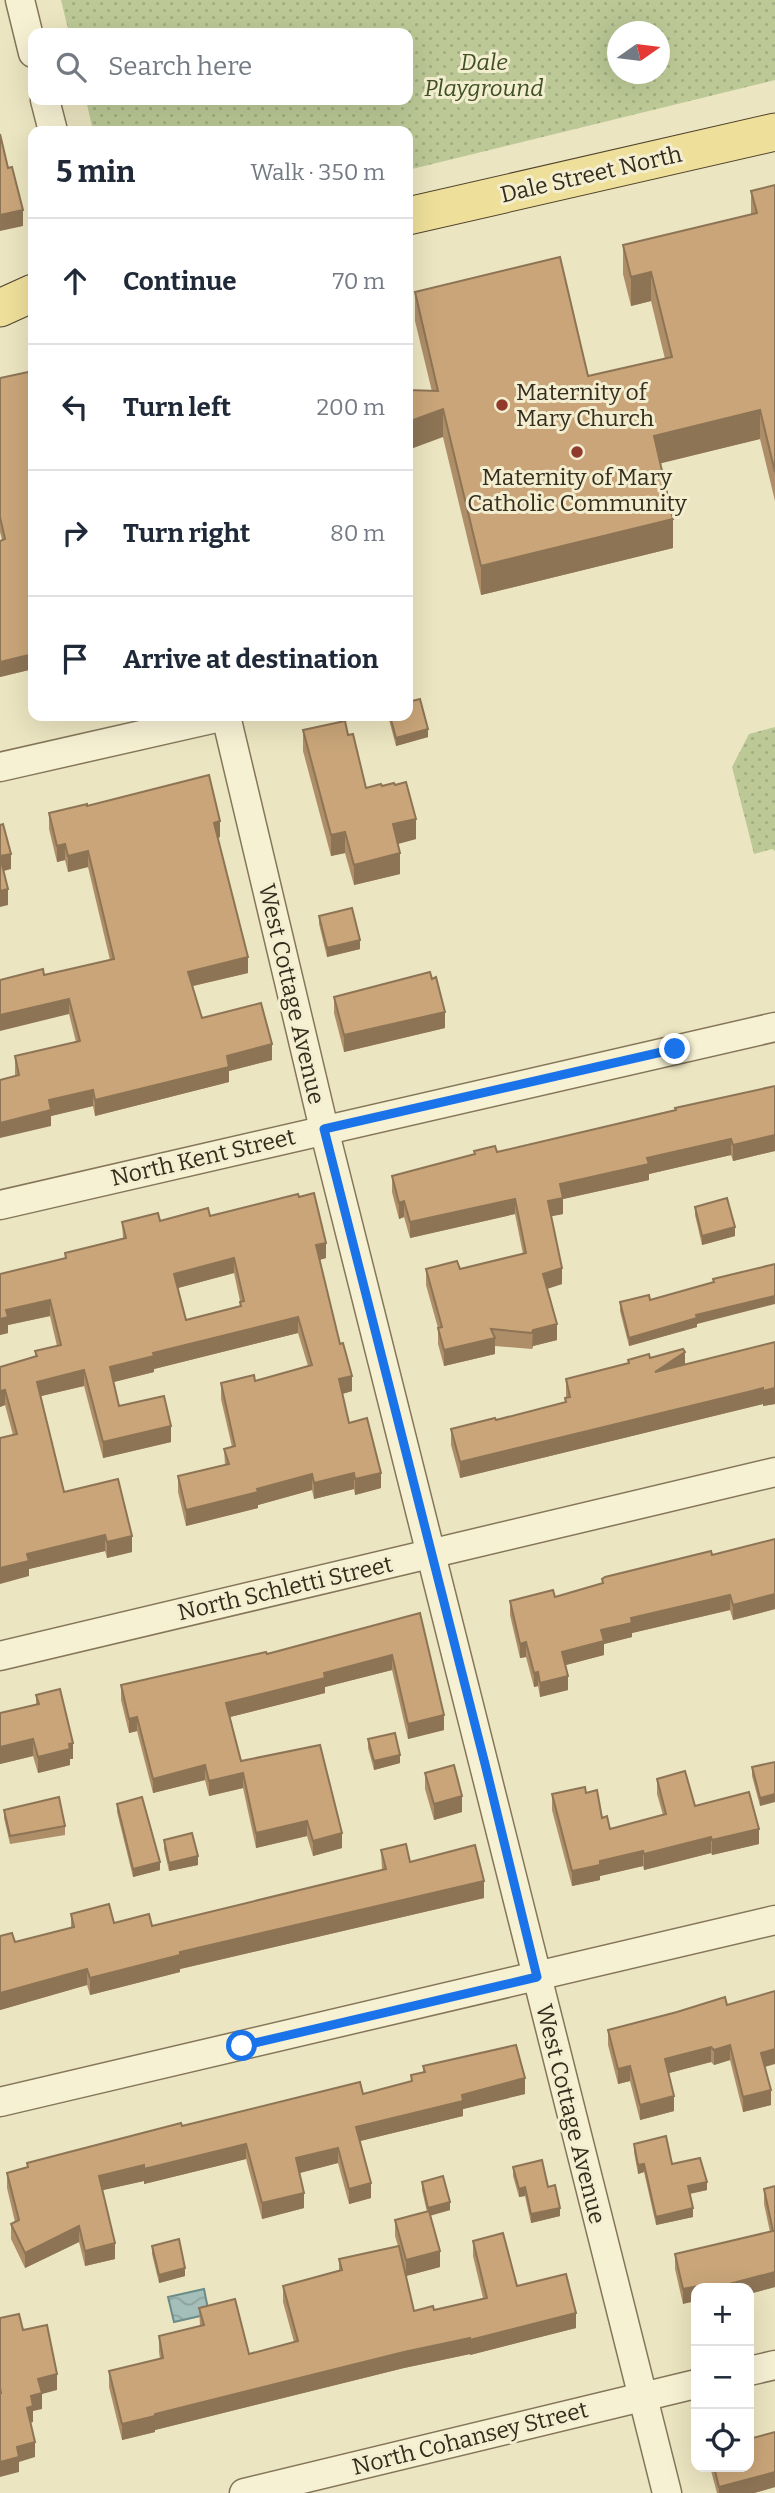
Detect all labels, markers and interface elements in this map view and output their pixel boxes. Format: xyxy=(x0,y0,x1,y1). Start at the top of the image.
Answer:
north arrow xyxy=(607,21,670,84)
search box xyxy=(28,28,413,105)
icon: search xyxy=(52,48,90,86)
park label: Dale Playground xyxy=(424,48,544,102)
text: Search here xyxy=(108,51,252,82)
street label: Dale Street North xyxy=(497,139,685,209)
text: 5 min xyxy=(56,154,135,190)
text: Walk · 350 m xyxy=(250,158,385,186)
icon: ahead xyxy=(56,262,94,300)
text: Continue xyxy=(123,266,237,297)
text: 70 m xyxy=(333,267,385,295)
place label: Maternity of Mary Church xyxy=(516,378,654,432)
icon: left xyxy=(56,388,94,426)
text: Turn left xyxy=(123,392,231,423)
text: 200 m xyxy=(316,393,385,421)
marker: Maternity of Mary Church xyxy=(494,397,510,413)
marker: Maternity of Mary Catholic Community xyxy=(569,444,585,460)
place label: Maternity of Mary Catholic Community xyxy=(467,463,688,517)
icon: right xyxy=(56,514,94,552)
text: Turn right xyxy=(123,518,250,549)
text: 80 m xyxy=(330,519,385,547)
icon: arrive xyxy=(56,640,94,678)
text: Arrive at destination xyxy=(123,644,378,675)
street label: West Cottage Avenue xyxy=(253,881,331,1107)
route end xyxy=(659,1033,690,1064)
street label: North Kent Street xyxy=(108,1122,298,1192)
street label: North Schletti Street xyxy=(175,1550,395,1626)
street label: West Cottage Avenue xyxy=(530,2001,612,2227)
route start xyxy=(226,2030,257,2061)
map controls xyxy=(691,2283,754,2472)
button: + xyxy=(691,2283,754,2346)
button: − xyxy=(691,2346,754,2409)
street label: North Cohansey Street xyxy=(349,2395,591,2481)
button: locate xyxy=(691,2409,754,2472)

